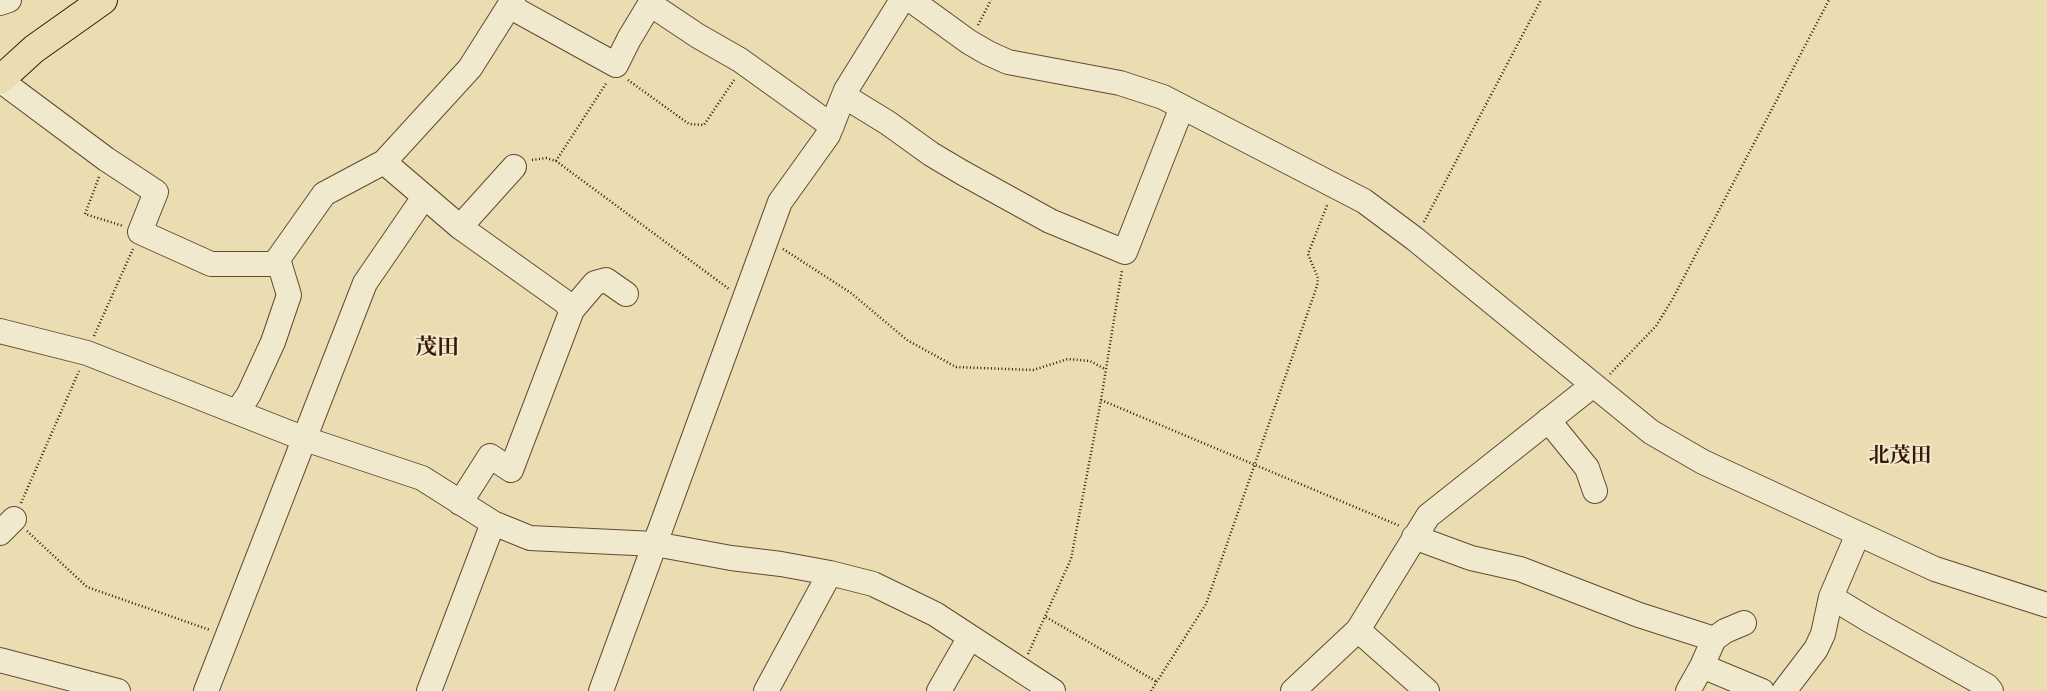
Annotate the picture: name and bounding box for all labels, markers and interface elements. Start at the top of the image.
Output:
district label: 茂田 [415,336,459,362]
district label: 北茂田 [1869,445,1931,471]

